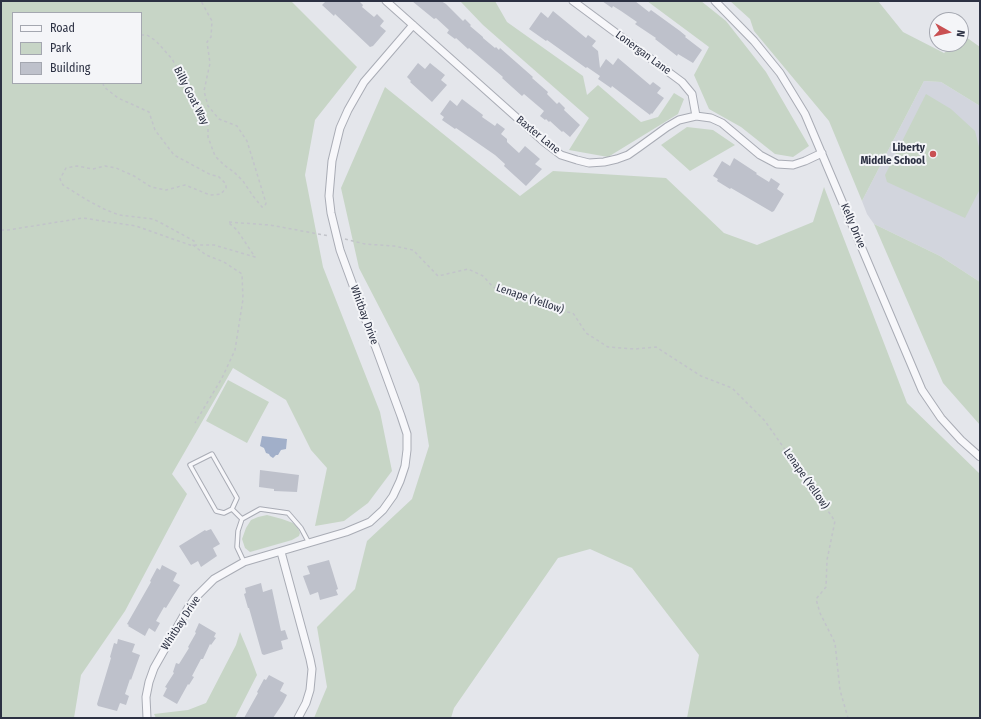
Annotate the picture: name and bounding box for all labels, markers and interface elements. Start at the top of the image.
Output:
legend [12,12,142,84]
north arrow [929,12,969,52]
text: Road [50,21,75,35]
street label: Lonergan Lane [613,28,673,78]
text: N [953,29,967,38]
text: Park [50,41,71,55]
text: Building [50,61,90,75]
street label: Billy Goat Way [171,65,211,127]
street label: Baxter Lane [513,113,563,157]
place label: Liberty Middle School [860,141,925,167]
marker: Liberty Middle School [928,149,938,159]
street label: Kelly Drive [838,202,868,250]
street label: Lenape (Yellow) [494,281,566,317]
street label: Whitbay Drive [347,284,381,346]
street label: Lenape (Yellow) [780,446,832,512]
street label: Whitbay Drive [159,593,203,653]

